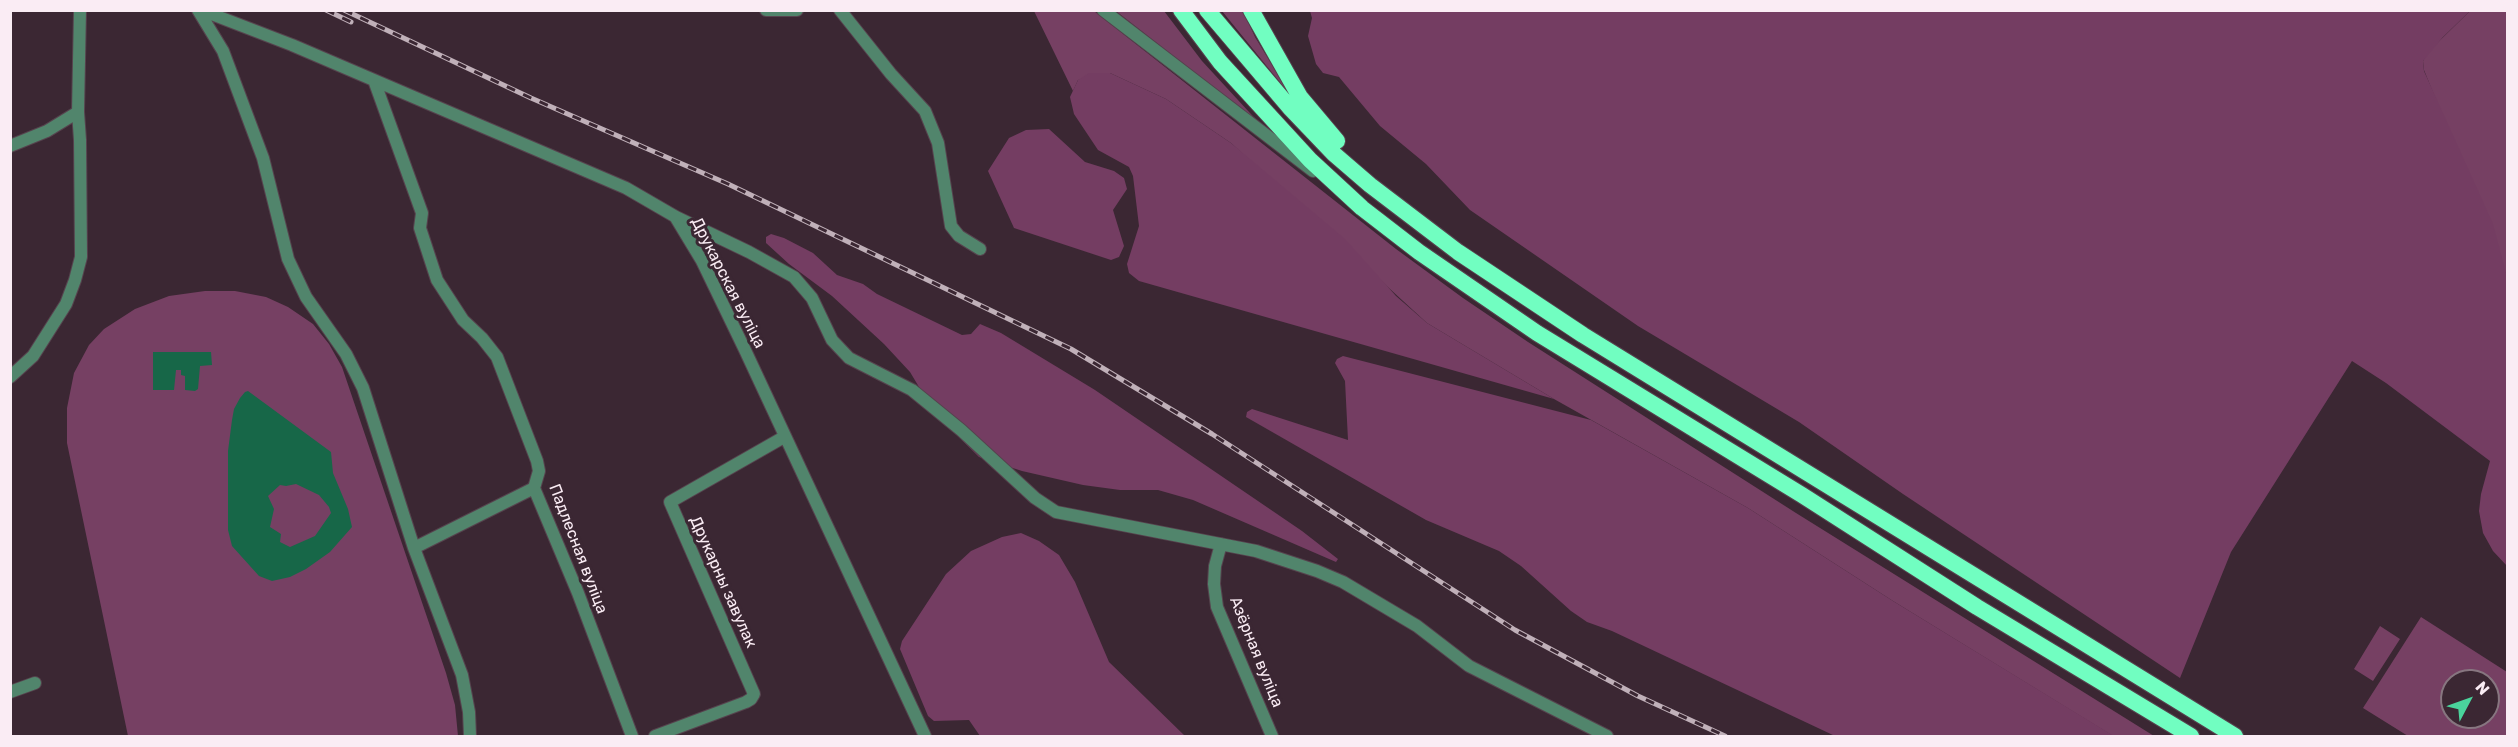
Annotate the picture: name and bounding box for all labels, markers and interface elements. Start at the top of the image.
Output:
street label: Друкарская вуліца [687,214,769,352]
street label: Падлесная вуліца [544,481,612,617]
street label: Друкарны завулак [685,513,761,651]
street label: Азёрная вуліца [1225,594,1287,710]
north arrow [2440,669,2500,729]
text: N [2472,678,2493,699]

